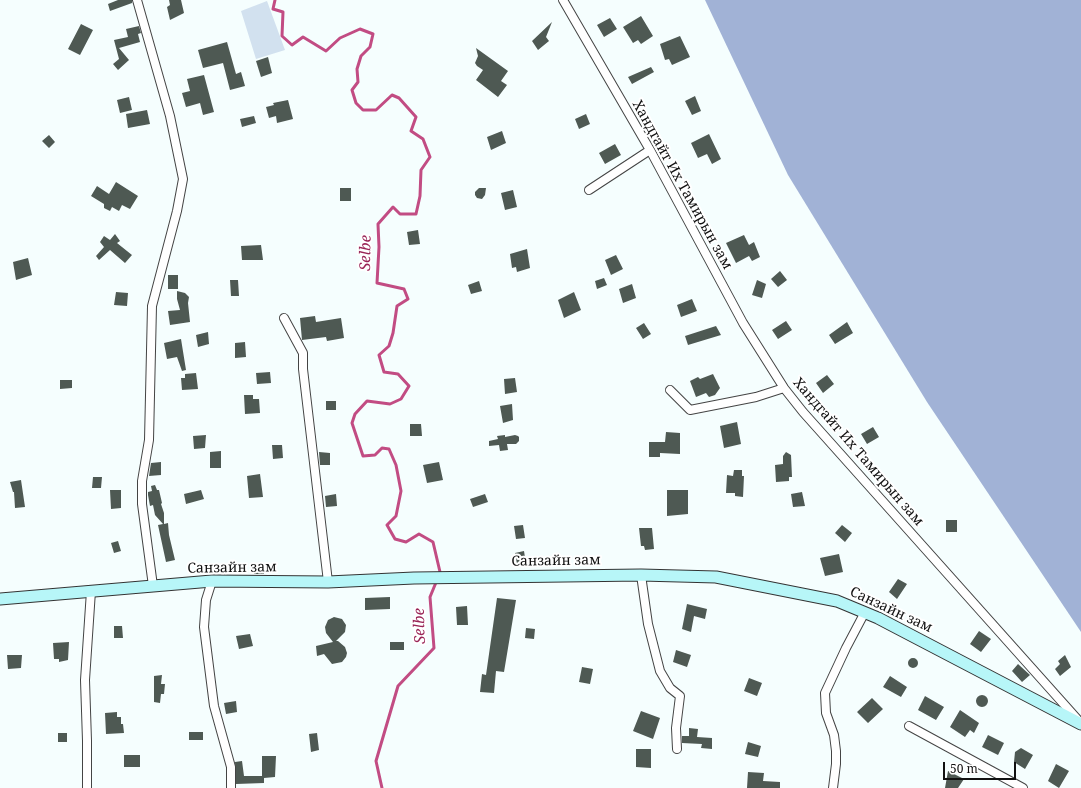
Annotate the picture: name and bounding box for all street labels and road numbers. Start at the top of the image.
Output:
street label: Хандгайт Их Тамирын зам [628,98,736,272]
street label: Хандгайт Их Тамирын зам [789,375,927,529]
street label: Санзайн зам [511,552,601,570]
street label: Санзайн зам [187,559,277,577]
street label: Санзайн зам [847,584,935,636]

